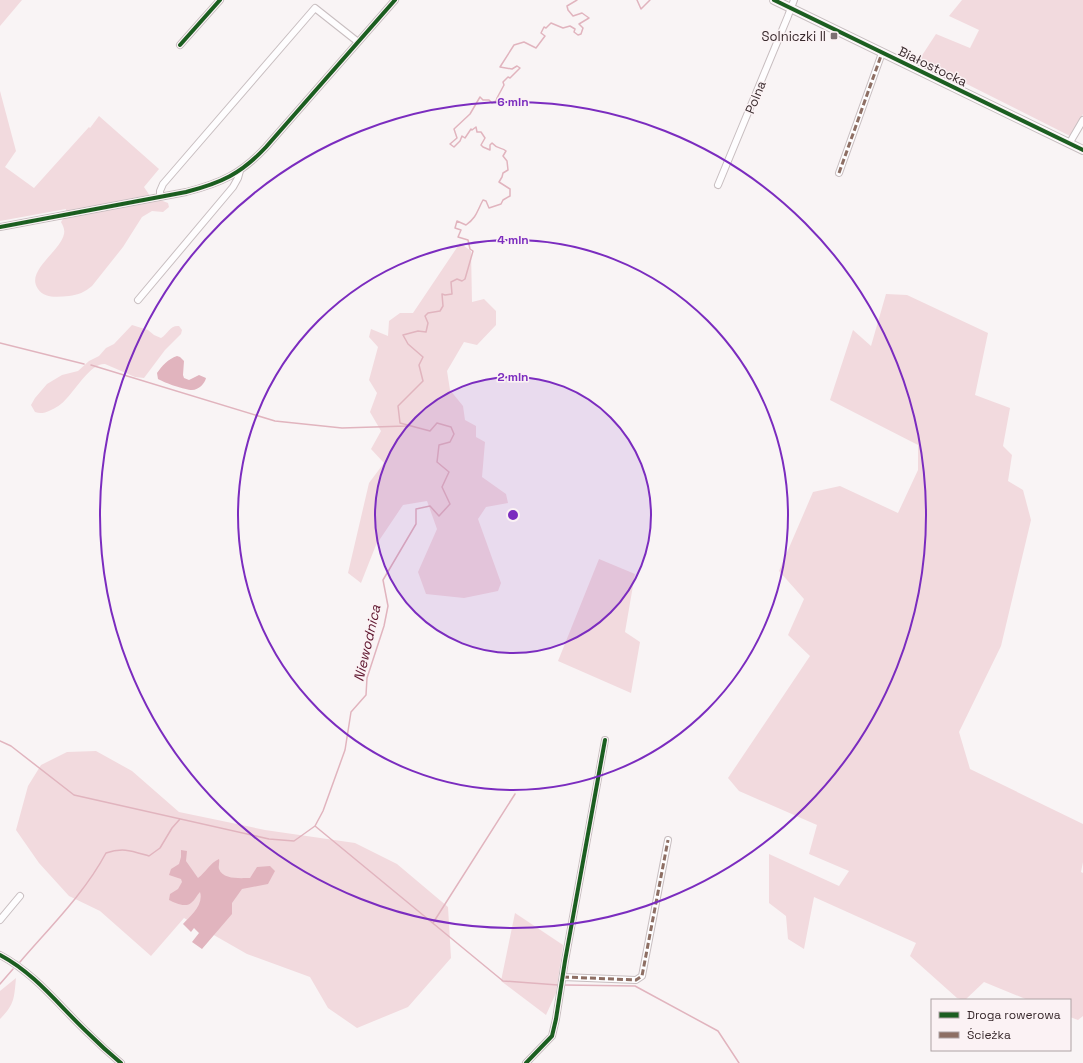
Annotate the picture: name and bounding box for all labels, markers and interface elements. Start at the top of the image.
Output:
place label: Solniczki II [761,28,826,45]
marker: Solniczki II [829,31,839,41]
street label: Białostocka [896,42,970,91]
street label: Polna [741,78,770,116]
text: 6 min [497,94,529,110]
text: 4 min [497,232,529,248]
text: 2 min [497,369,529,385]
centre of rings [506,508,520,522]
water label: Niewodnica [349,602,385,683]
legend [931,999,1071,1051]
text: Droga rowerowa [967,1007,1061,1023]
text: Ścieżka [967,1027,1011,1043]

